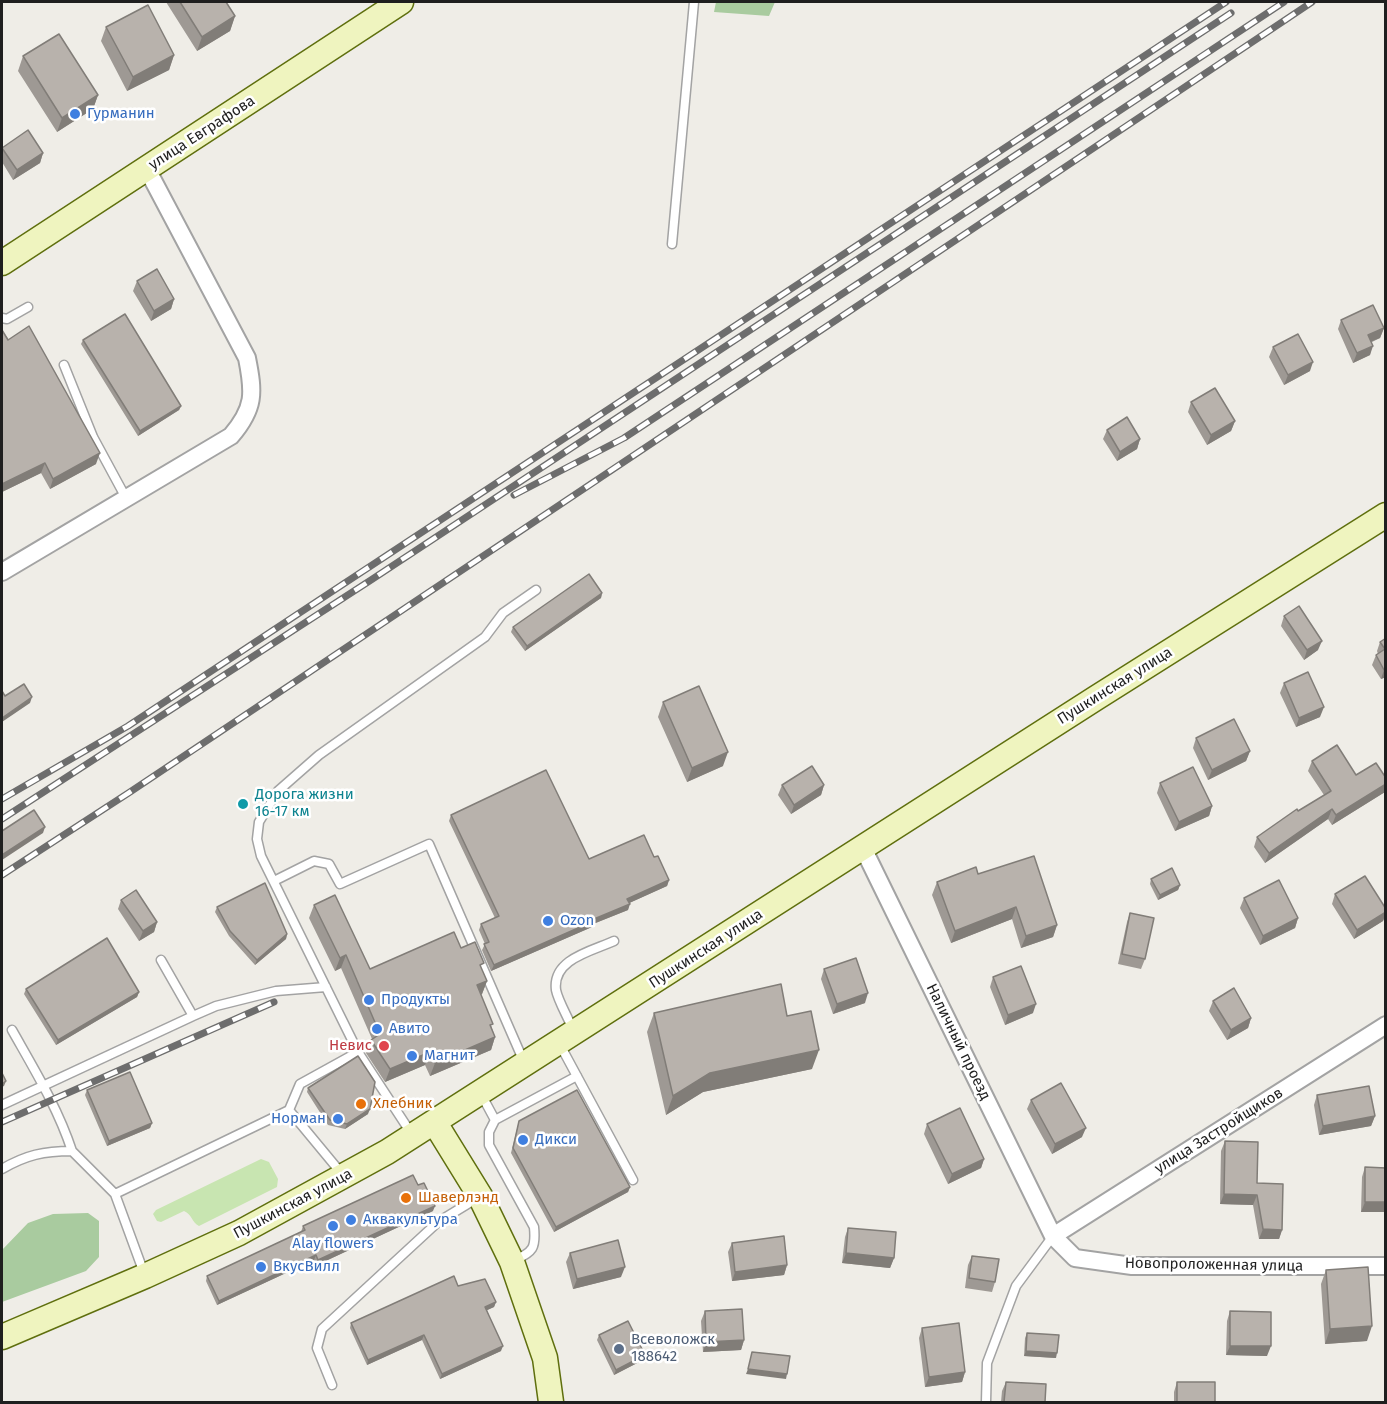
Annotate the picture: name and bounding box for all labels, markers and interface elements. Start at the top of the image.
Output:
street label: улица Евграфова [146,92,258,174]
place label: Гурманин [87,105,155,123]
marker: Гурманин [68,107,82,121]
street label: Пушкинская улица [1054,643,1176,729]
place label: Дорога жизни 16-17 км [255,786,354,821]
marker: Дорога жизни 16-17 км [236,797,250,811]
street label: Пушкинская улица [646,905,766,993]
place label: Ozon [560,912,594,930]
marker: Ozon [541,914,555,928]
street label: Наличный проезд [922,981,994,1103]
place label: Продукты [381,991,450,1009]
marker: Продукты [362,993,376,1007]
place label: Авито [389,1020,430,1038]
marker: Авито [370,1022,384,1036]
place label: Невис [329,1037,372,1055]
marker: Невис [377,1039,391,1053]
place label: Магнит [424,1047,475,1065]
marker: Магнит [405,1049,419,1063]
street label: улица Застройщиков [1151,1084,1287,1178]
place label: Хлебник [373,1095,432,1113]
marker: Хлебник [354,1097,368,1111]
place label: Норман [271,1110,326,1128]
marker: Норман [331,1112,345,1126]
place label: Дикси [535,1131,577,1149]
marker: Дикси [516,1133,530,1147]
street label: Пушкинская улица [230,1165,356,1243]
place label: Шаверлэнд [418,1189,499,1207]
marker: Шаверлэнд [399,1191,413,1205]
place label: Аквакультура [363,1211,458,1229]
marker: Аквакультура [344,1213,358,1227]
marker: Alay flowers [326,1219,340,1233]
place label: Alay flowers [292,1235,374,1253]
street label: Новопроложенная улица [1125,1254,1303,1276]
place label: ВкусВилл [273,1258,340,1276]
marker: ВкусВилл [254,1260,268,1274]
place label: Всеволожск 188642 [631,1331,715,1366]
marker: Всеволожск 188642 [612,1342,626,1356]

